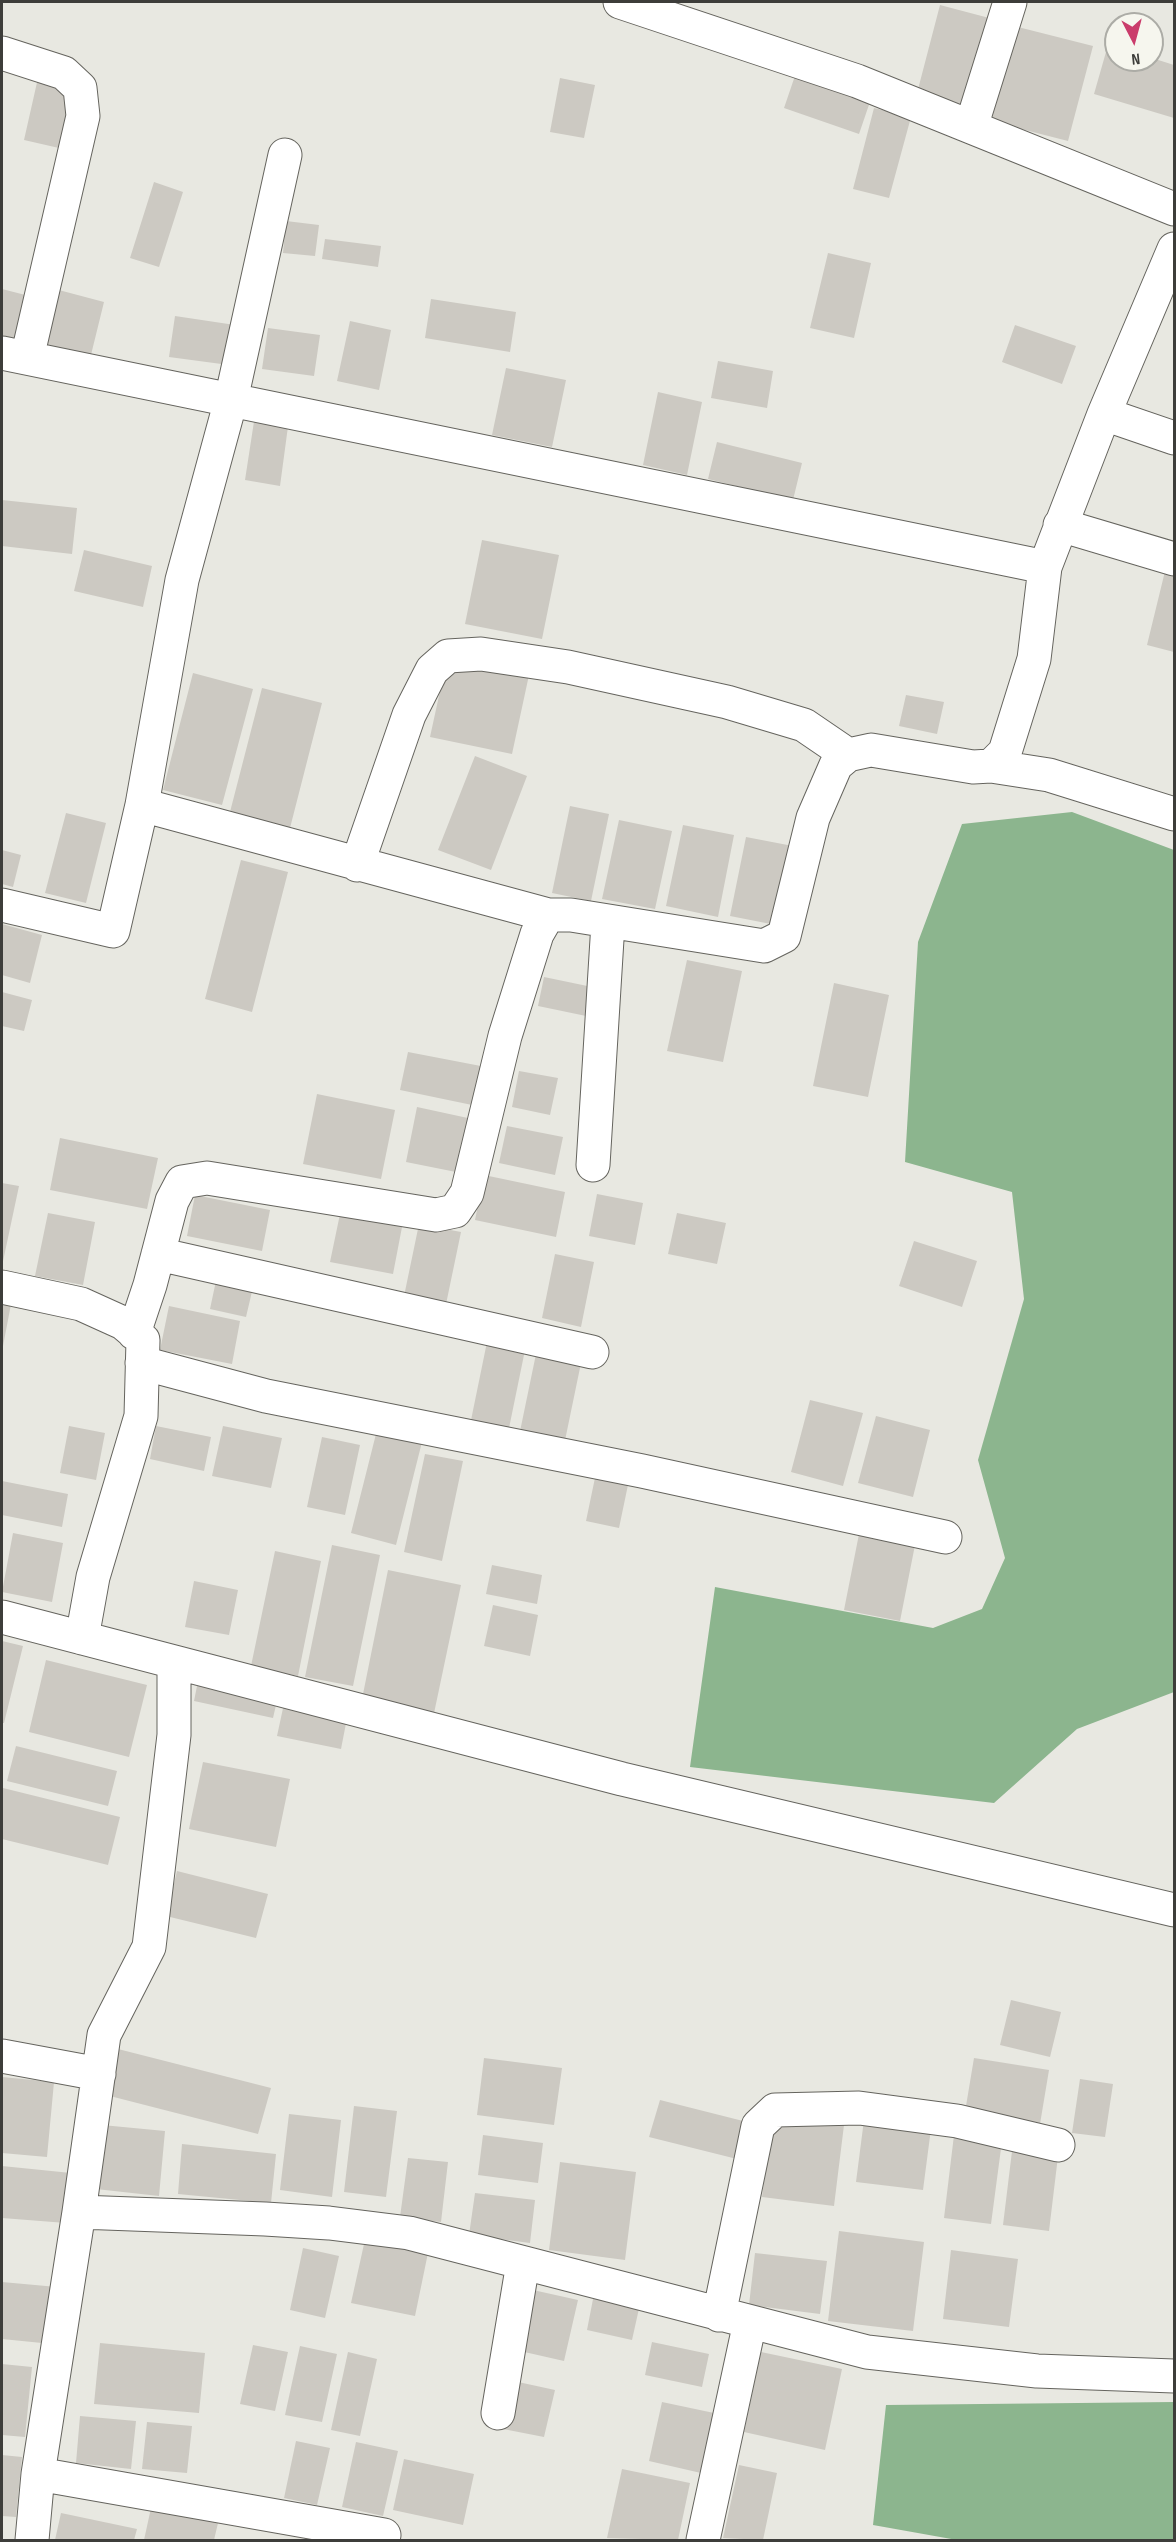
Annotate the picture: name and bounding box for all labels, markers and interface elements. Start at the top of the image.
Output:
north arrow [1104,12,1164,72]
text: N [1130,49,1141,68]

